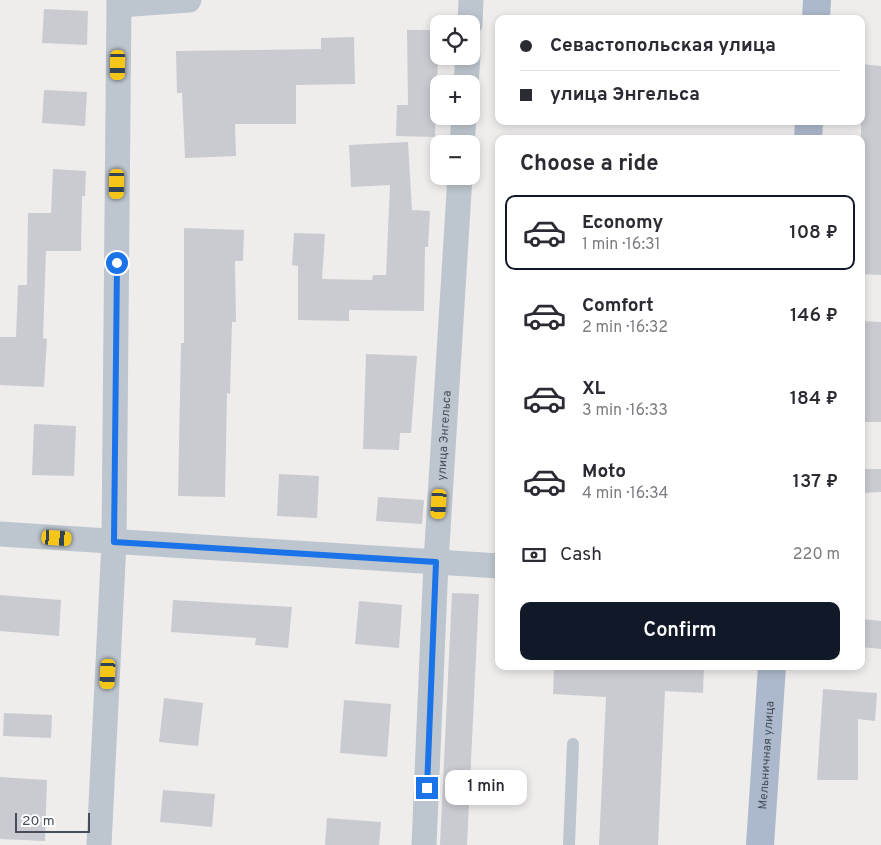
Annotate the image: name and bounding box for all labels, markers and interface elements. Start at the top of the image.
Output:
map controls [430,15,480,185]
button: locate [430,15,480,65]
text: Севастопольская улица [550,34,776,58]
car [110,50,125,80]
button: + [430,75,480,125]
text: улица Энгельса [550,83,700,107]
button: − [430,135,480,185]
text: Choose a ride [520,151,658,178]
car [109,169,124,199]
icon: car [522,210,567,255]
text: Economy [582,211,663,235]
text: 108 ₽ [789,221,838,245]
text: 1 min · 16:31 [582,235,661,255]
route start [106,252,128,274]
icon: car [522,293,567,338]
text: Comfort [582,294,654,318]
text: 146 ₽ [790,304,838,328]
text: 2 min · 16:32 [582,318,668,338]
icon: car [522,376,567,421]
text: XL [582,377,605,401]
text: 184 ₽ [790,387,838,411]
street label: улица Энгельса [434,390,456,481]
text: 3 min · 16:33 [582,401,668,421]
icon: car [522,459,567,504]
text: Moto [582,460,626,484]
text: 137 ₽ [793,470,838,494]
text: 4 min · 16:34 [582,484,669,504]
car [430,489,447,519]
car [41,529,72,547]
icon: cash [520,541,548,569]
text: Cash [560,543,602,567]
text: 220 m [793,545,840,565]
button: Confirm [520,602,840,660]
car [99,659,116,689]
street label: Мельничная улица [755,700,779,810]
callout: 1 min [444,770,527,806]
route end [416,777,438,799]
text: 1 min [467,777,505,797]
scale bar [15,810,90,833]
text: 20 m [22,813,55,830]

